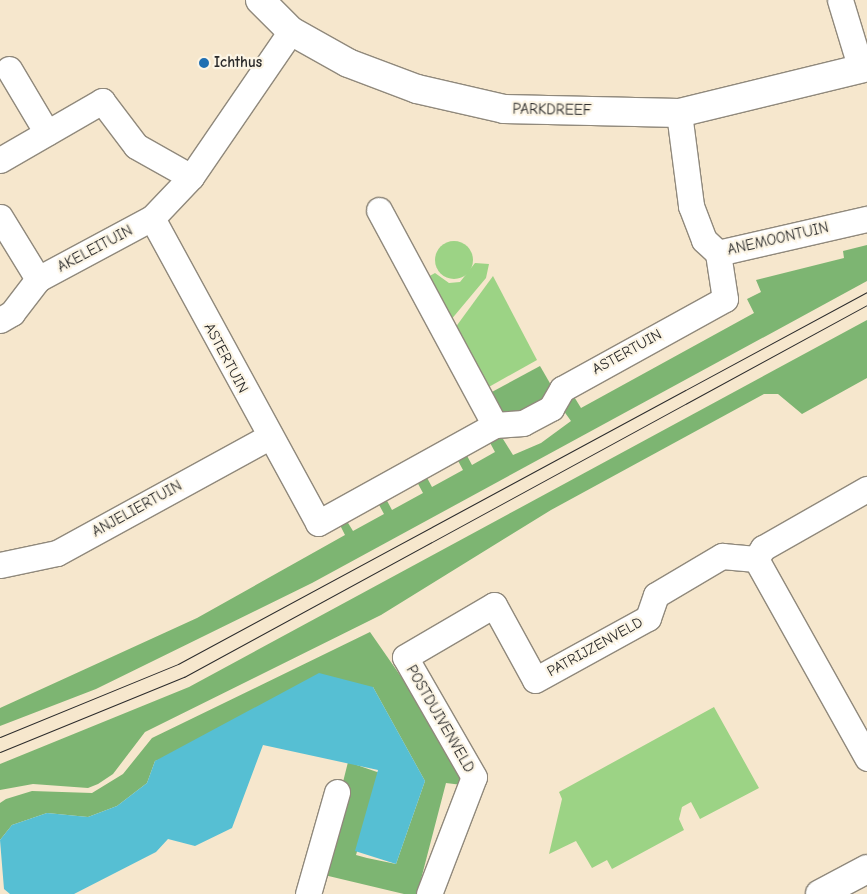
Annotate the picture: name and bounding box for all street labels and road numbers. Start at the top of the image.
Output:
street label: PARKDREEF [512,100,592,120]
street label: ANEMOONTUIN [726,219,830,259]
street label: AKELEITUIN [54,222,136,276]
street label: ASTERTUIN [200,320,252,396]
street label: ASTERTUIN [589,326,665,378]
street label: ANJELIERTUIN [89,477,185,541]
street label: PATRIJZENVELD [544,613,646,681]
street label: POSTDUIVENVELD [402,662,478,776]

